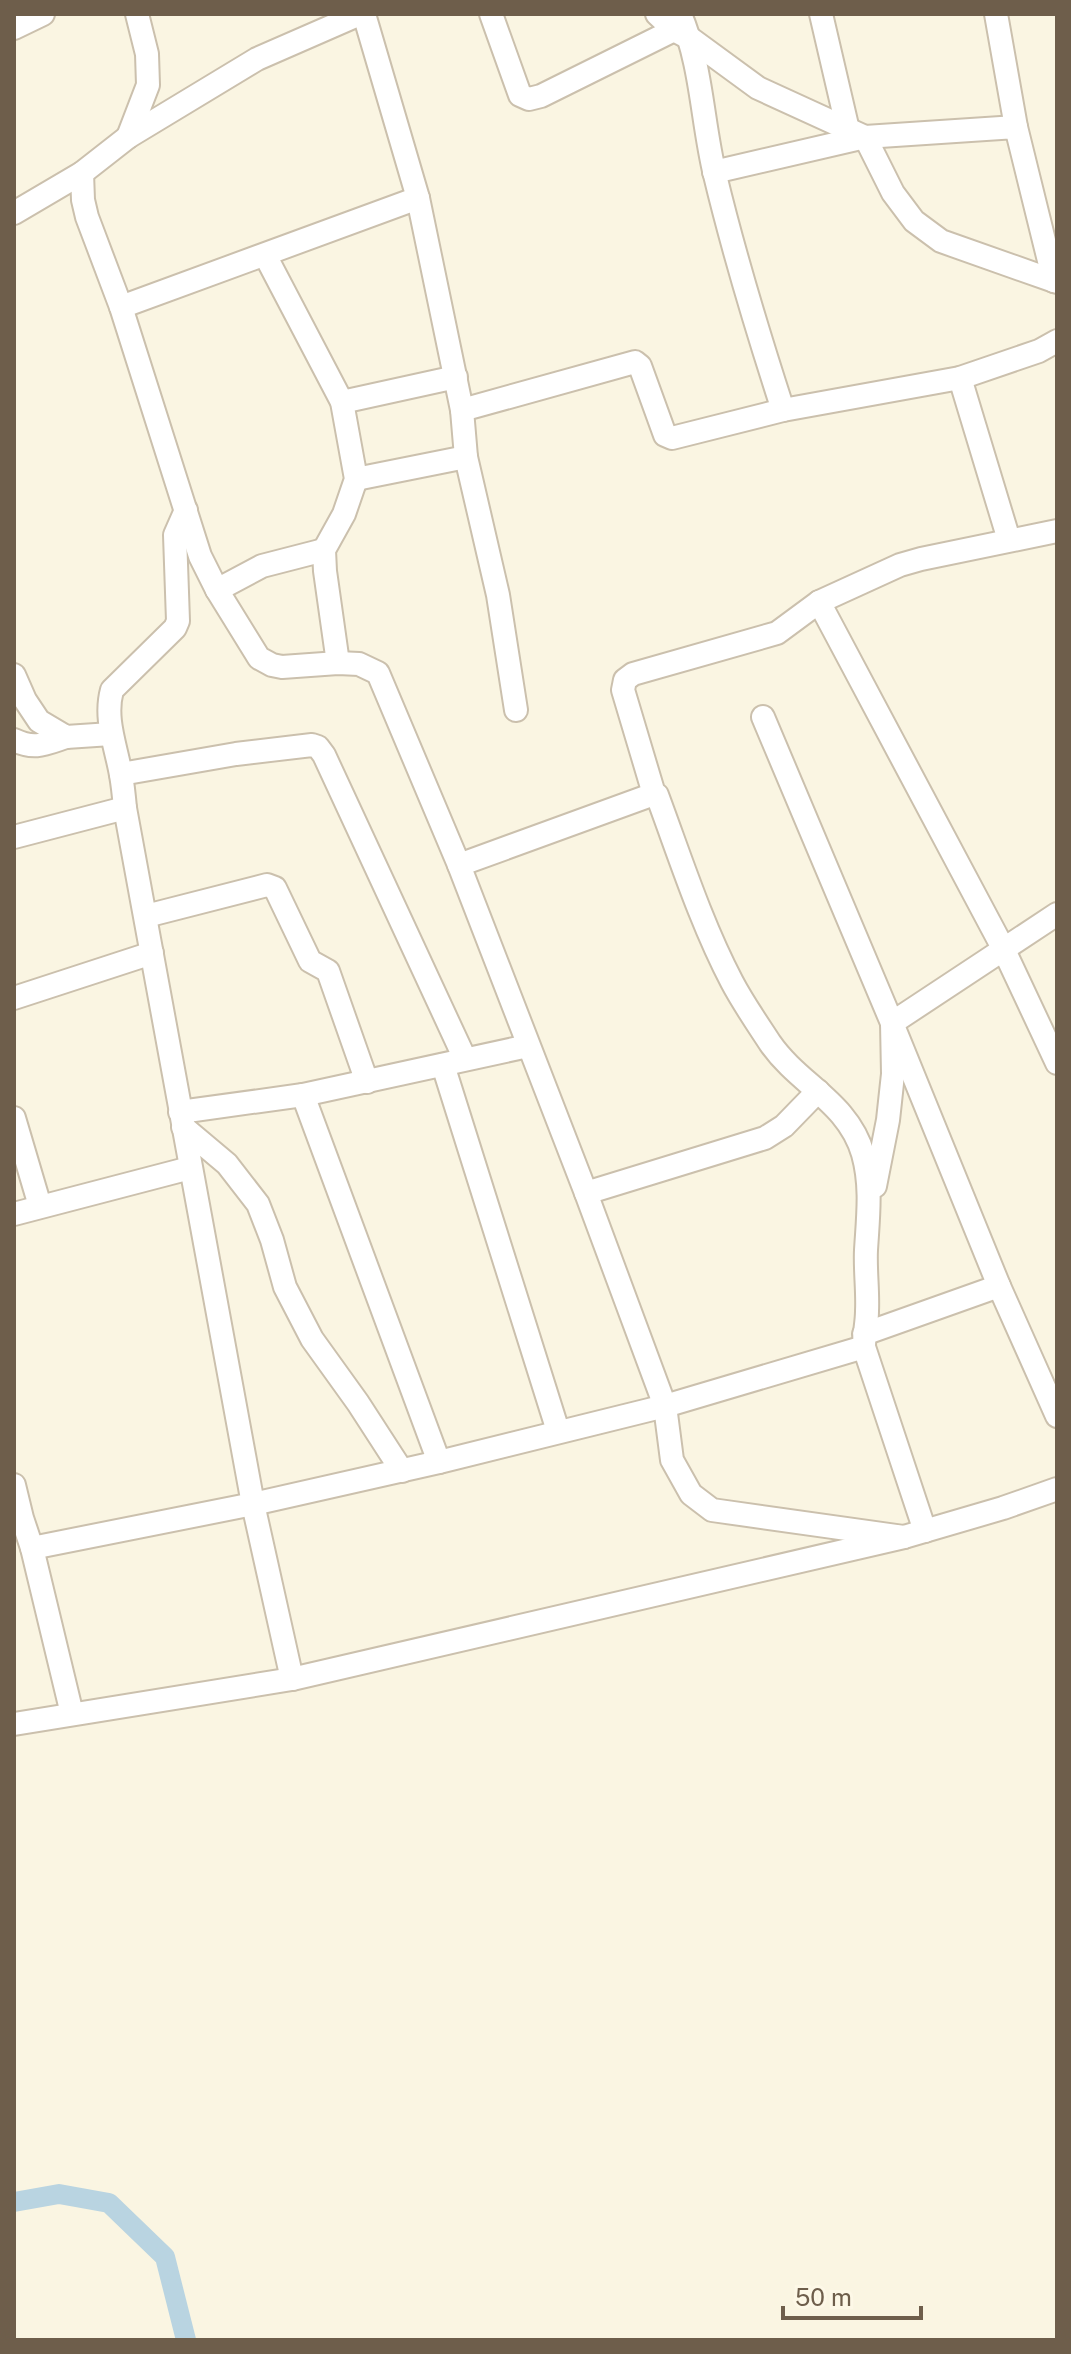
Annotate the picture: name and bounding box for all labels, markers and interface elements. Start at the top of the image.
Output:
scale bar [783,2270,921,2320]
text: 50 m [795,2283,852,2311]

